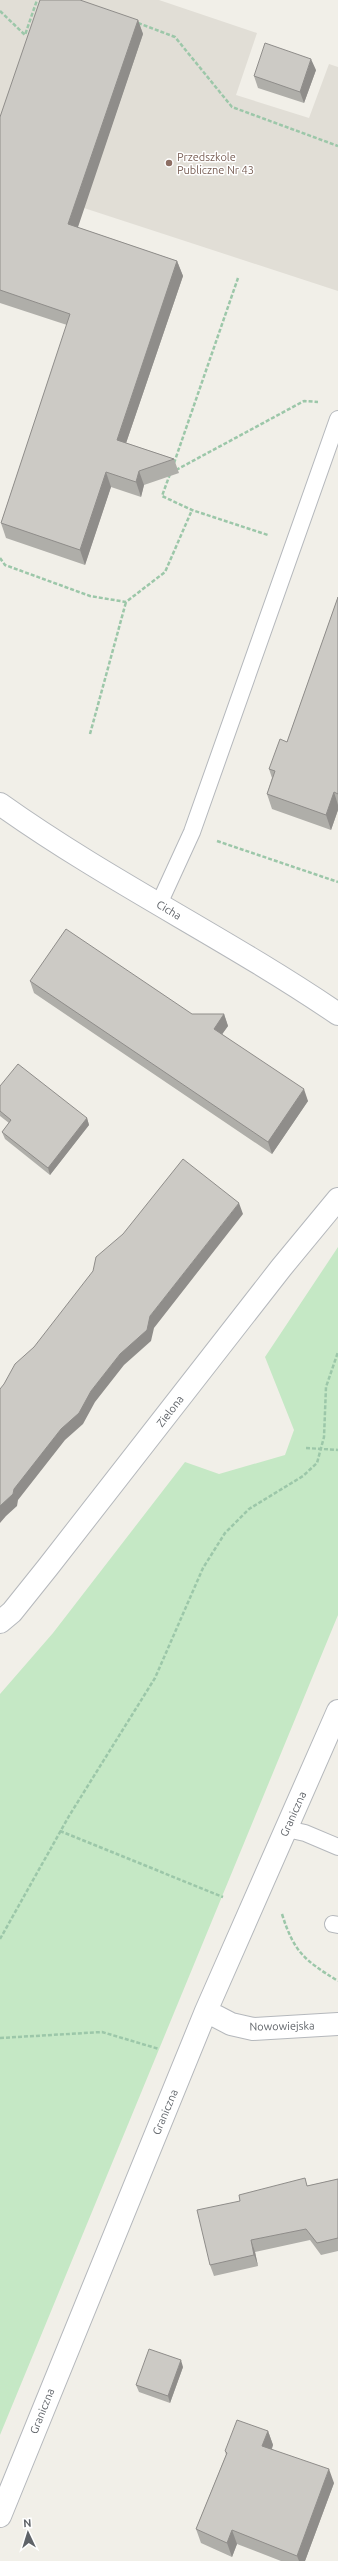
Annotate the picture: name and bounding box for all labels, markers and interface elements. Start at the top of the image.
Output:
place label: Przedszkole Publiczne Nr 43 [177,151,254,176]
marker: Przedszkole Publiczne Nr 43 [164,158,174,168]
street label: Cicha [155,898,183,922]
street label: Zielona [154,1393,186,1429]
street label: Graniczna [278,1790,308,1838]
street label: Nowowiejska [249,2019,315,2033]
street label: Graniczna [150,2087,180,2137]
street label: Graniczna [27,2386,57,2436]
north arrow [8,2513,48,2553]
text: N [23,2517,32,2529]

